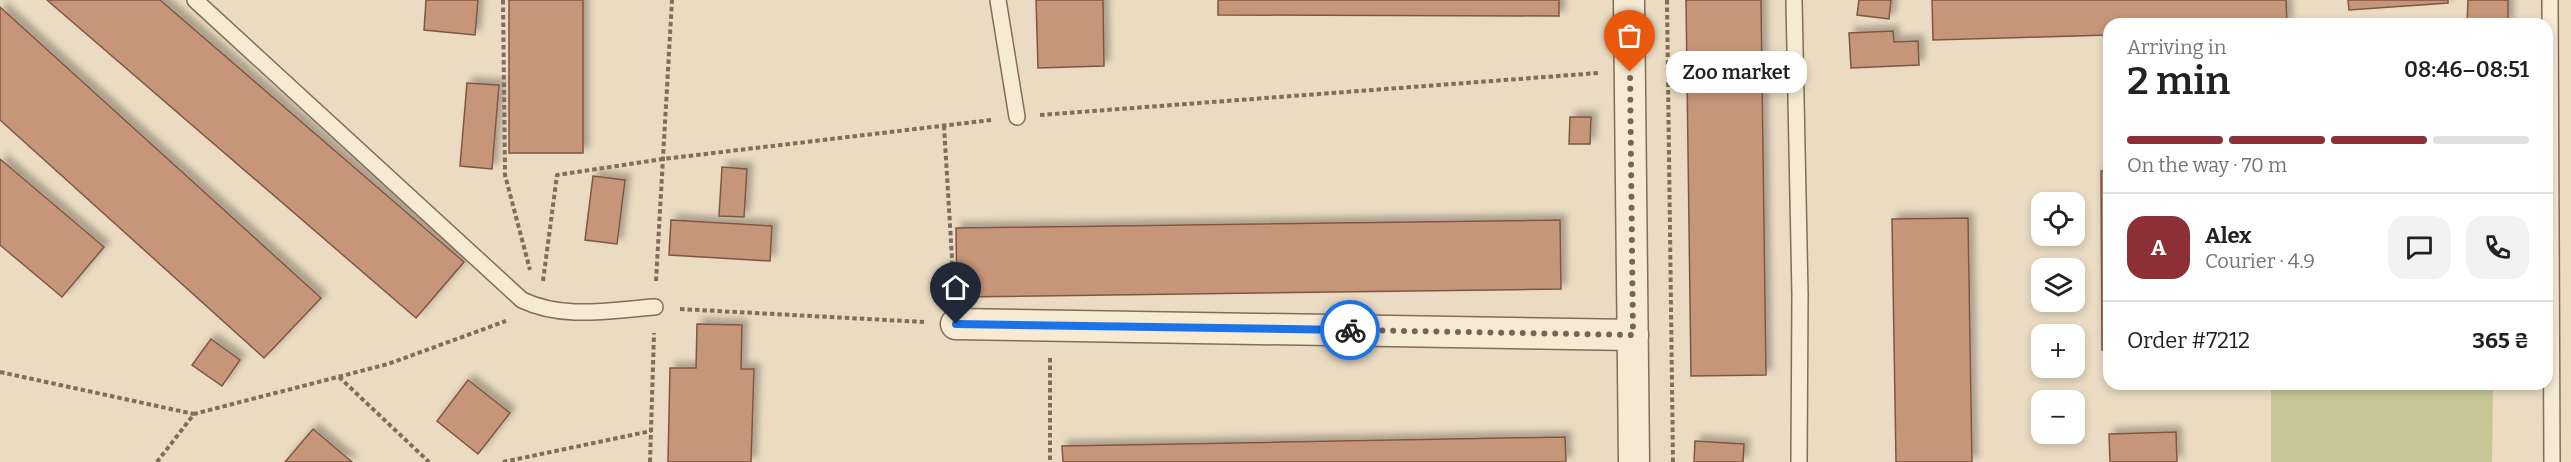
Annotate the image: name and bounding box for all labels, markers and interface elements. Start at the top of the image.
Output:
pin [1604,10,1655,72]
icon: bag [1613,19,1646,52]
text: Arriving in [2127,35,2226,59]
callout: Zoo market [1666,51,1807,93]
text: 08:46–08:51 [2404,56,2529,83]
text: 2 min [2127,58,2230,104]
text: Zoo market [1683,60,1790,84]
text: On the way · 70 m [2127,153,2287,177]
map controls [2031,192,2085,444]
button: locate [2031,192,2085,246]
button: chat [2388,216,2451,279]
button: phone [2466,216,2529,279]
text: Alex [2205,222,2251,249]
text: A [2151,234,2166,261]
text: Courier · 4.9 [2205,249,2315,273]
button: layers [2031,258,2085,312]
pin [930,262,981,324]
icon: home [939,271,972,304]
courier [1320,300,1380,360]
icon: bike [1334,314,1367,347]
button: + [2031,324,2085,378]
text: Order #7212 [2127,327,2250,354]
text: 365 ₴ [2472,327,2529,354]
button: − [2031,390,2085,444]

